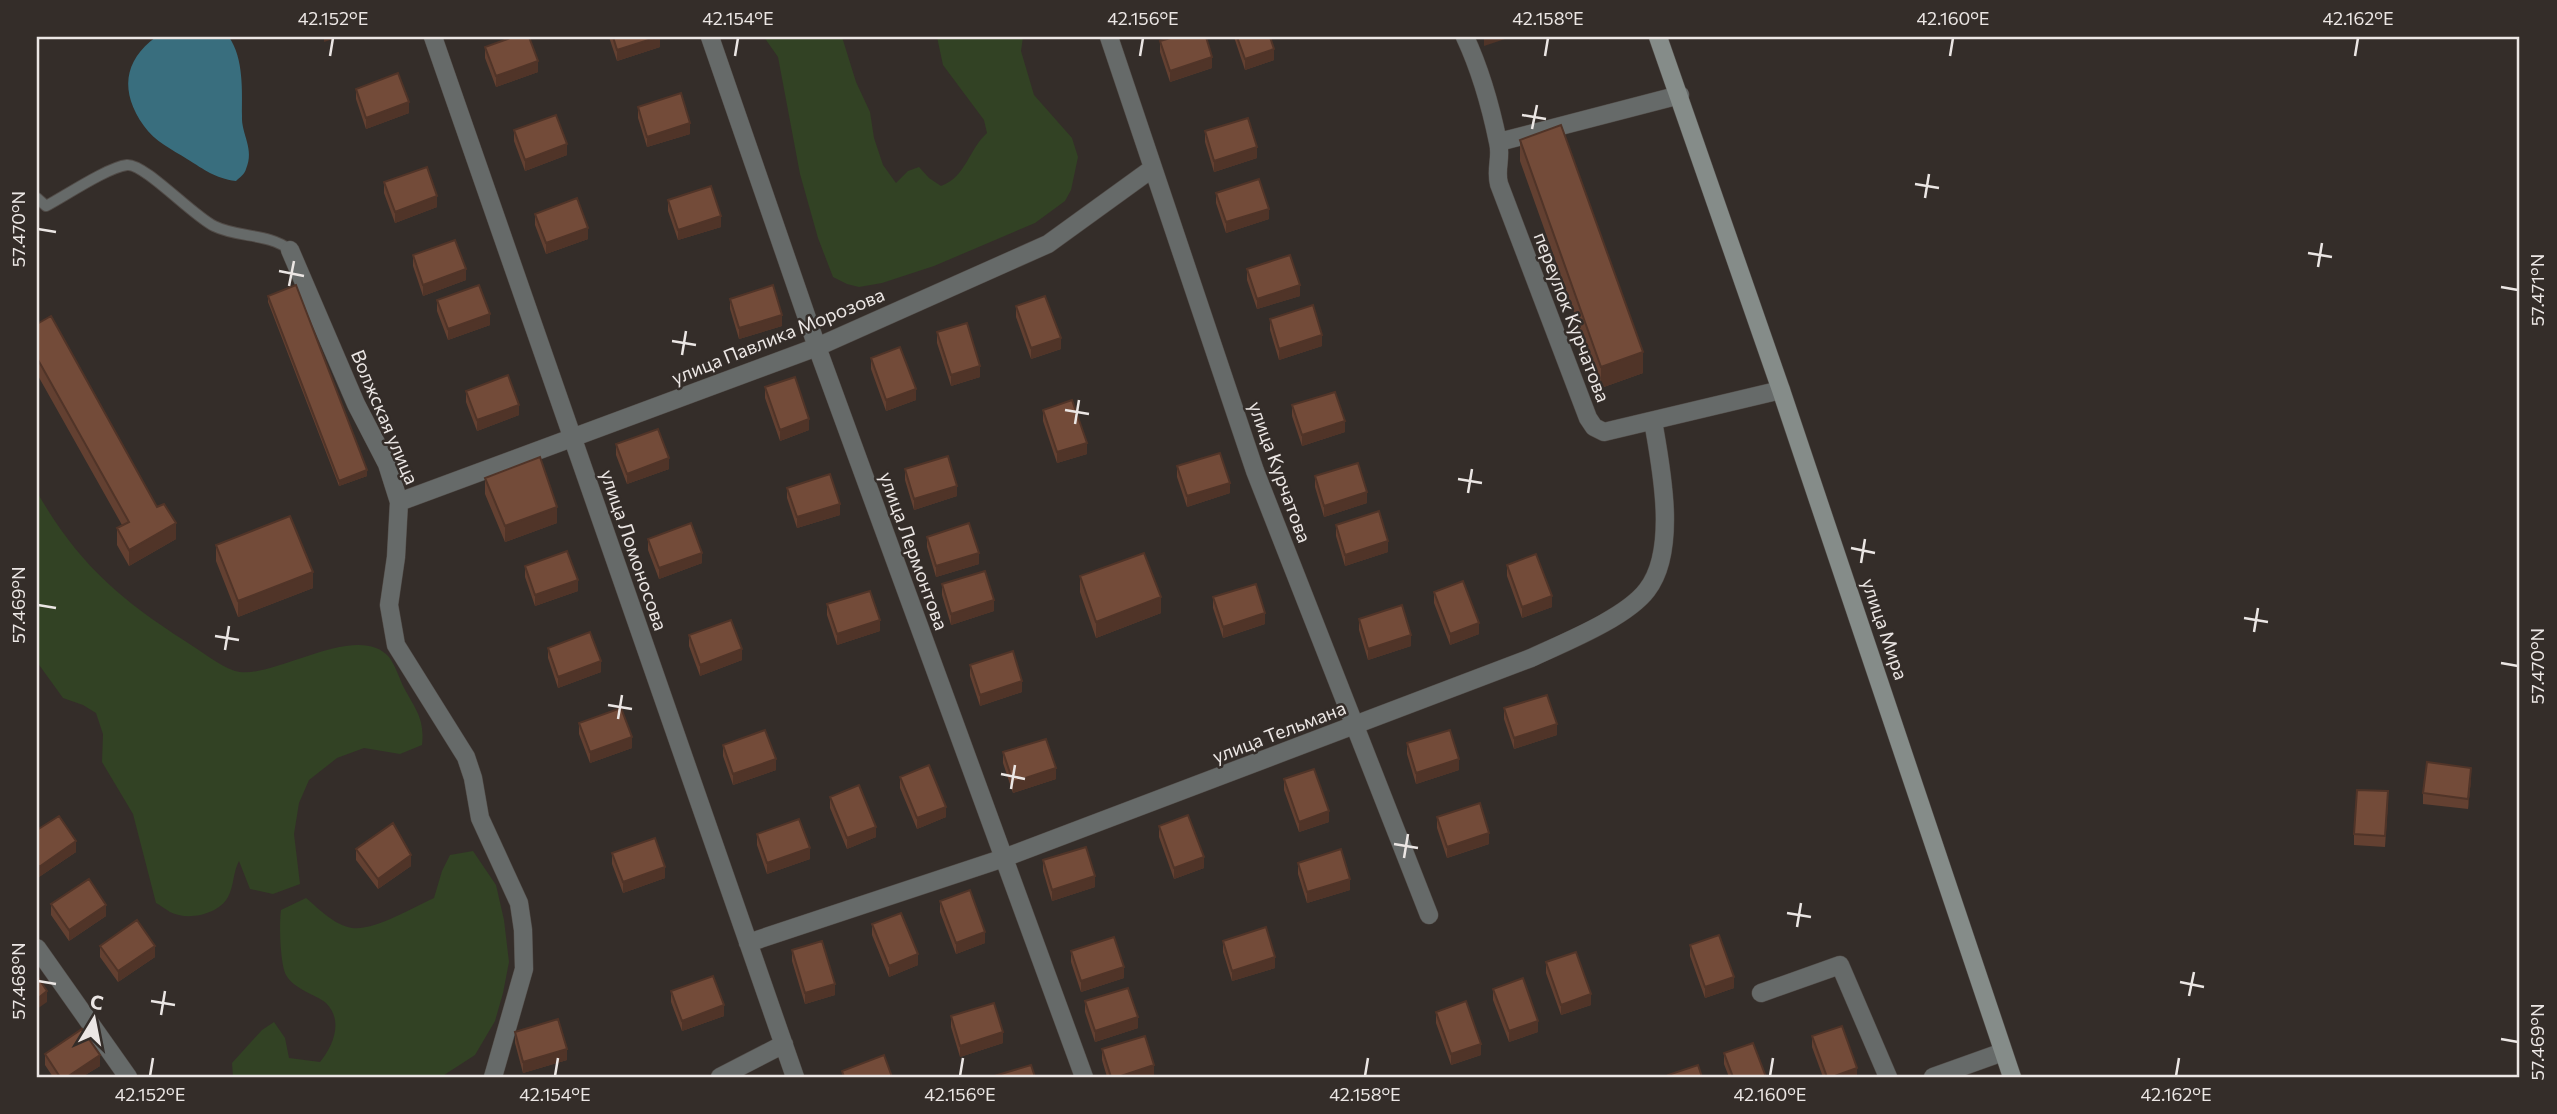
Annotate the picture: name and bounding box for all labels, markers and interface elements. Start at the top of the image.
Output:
text: 42.152°E [298,7,368,29]
text: 42.154°E [702,7,774,29]
text: 42.156°E [1107,7,1179,29]
text: 42.158°E [1512,7,1584,29]
text: 42.160°E [1917,7,1989,29]
text: 42.162°E [2322,7,2394,29]
text: 57.470°N [7,191,29,267]
street label: переулок Курчатова [1529,229,1615,405]
text: 57.471°N [2526,254,2548,326]
street label: улица Павлика Морозова [668,282,888,389]
street label: Волжская улица [347,346,424,488]
street label: улица Курчатова [1244,398,1317,546]
street label: улица Ломоносова [596,466,673,633]
street label: улица Лермонтова [875,469,954,633]
text: 57.469°N [7,566,29,644]
street label: улица Мира [1857,575,1914,683]
text: 57.470°N [2526,628,2548,704]
street label: улица Тельмана [1209,696,1349,768]
text: 57.468°N [7,942,29,1020]
north arrow [60,984,130,1054]
text: С [89,989,105,1014]
text: 57.469°N [2526,1003,2548,1081]
text: 42.152°E [115,1083,185,1105]
text: 42.154°E [519,1083,591,1105]
text: 42.156°E [924,1083,996,1105]
text: 42.158°E [1329,1083,1401,1105]
text: 42.160°E [1734,1083,1806,1105]
text: 42.162°E [2140,1083,2212,1105]

